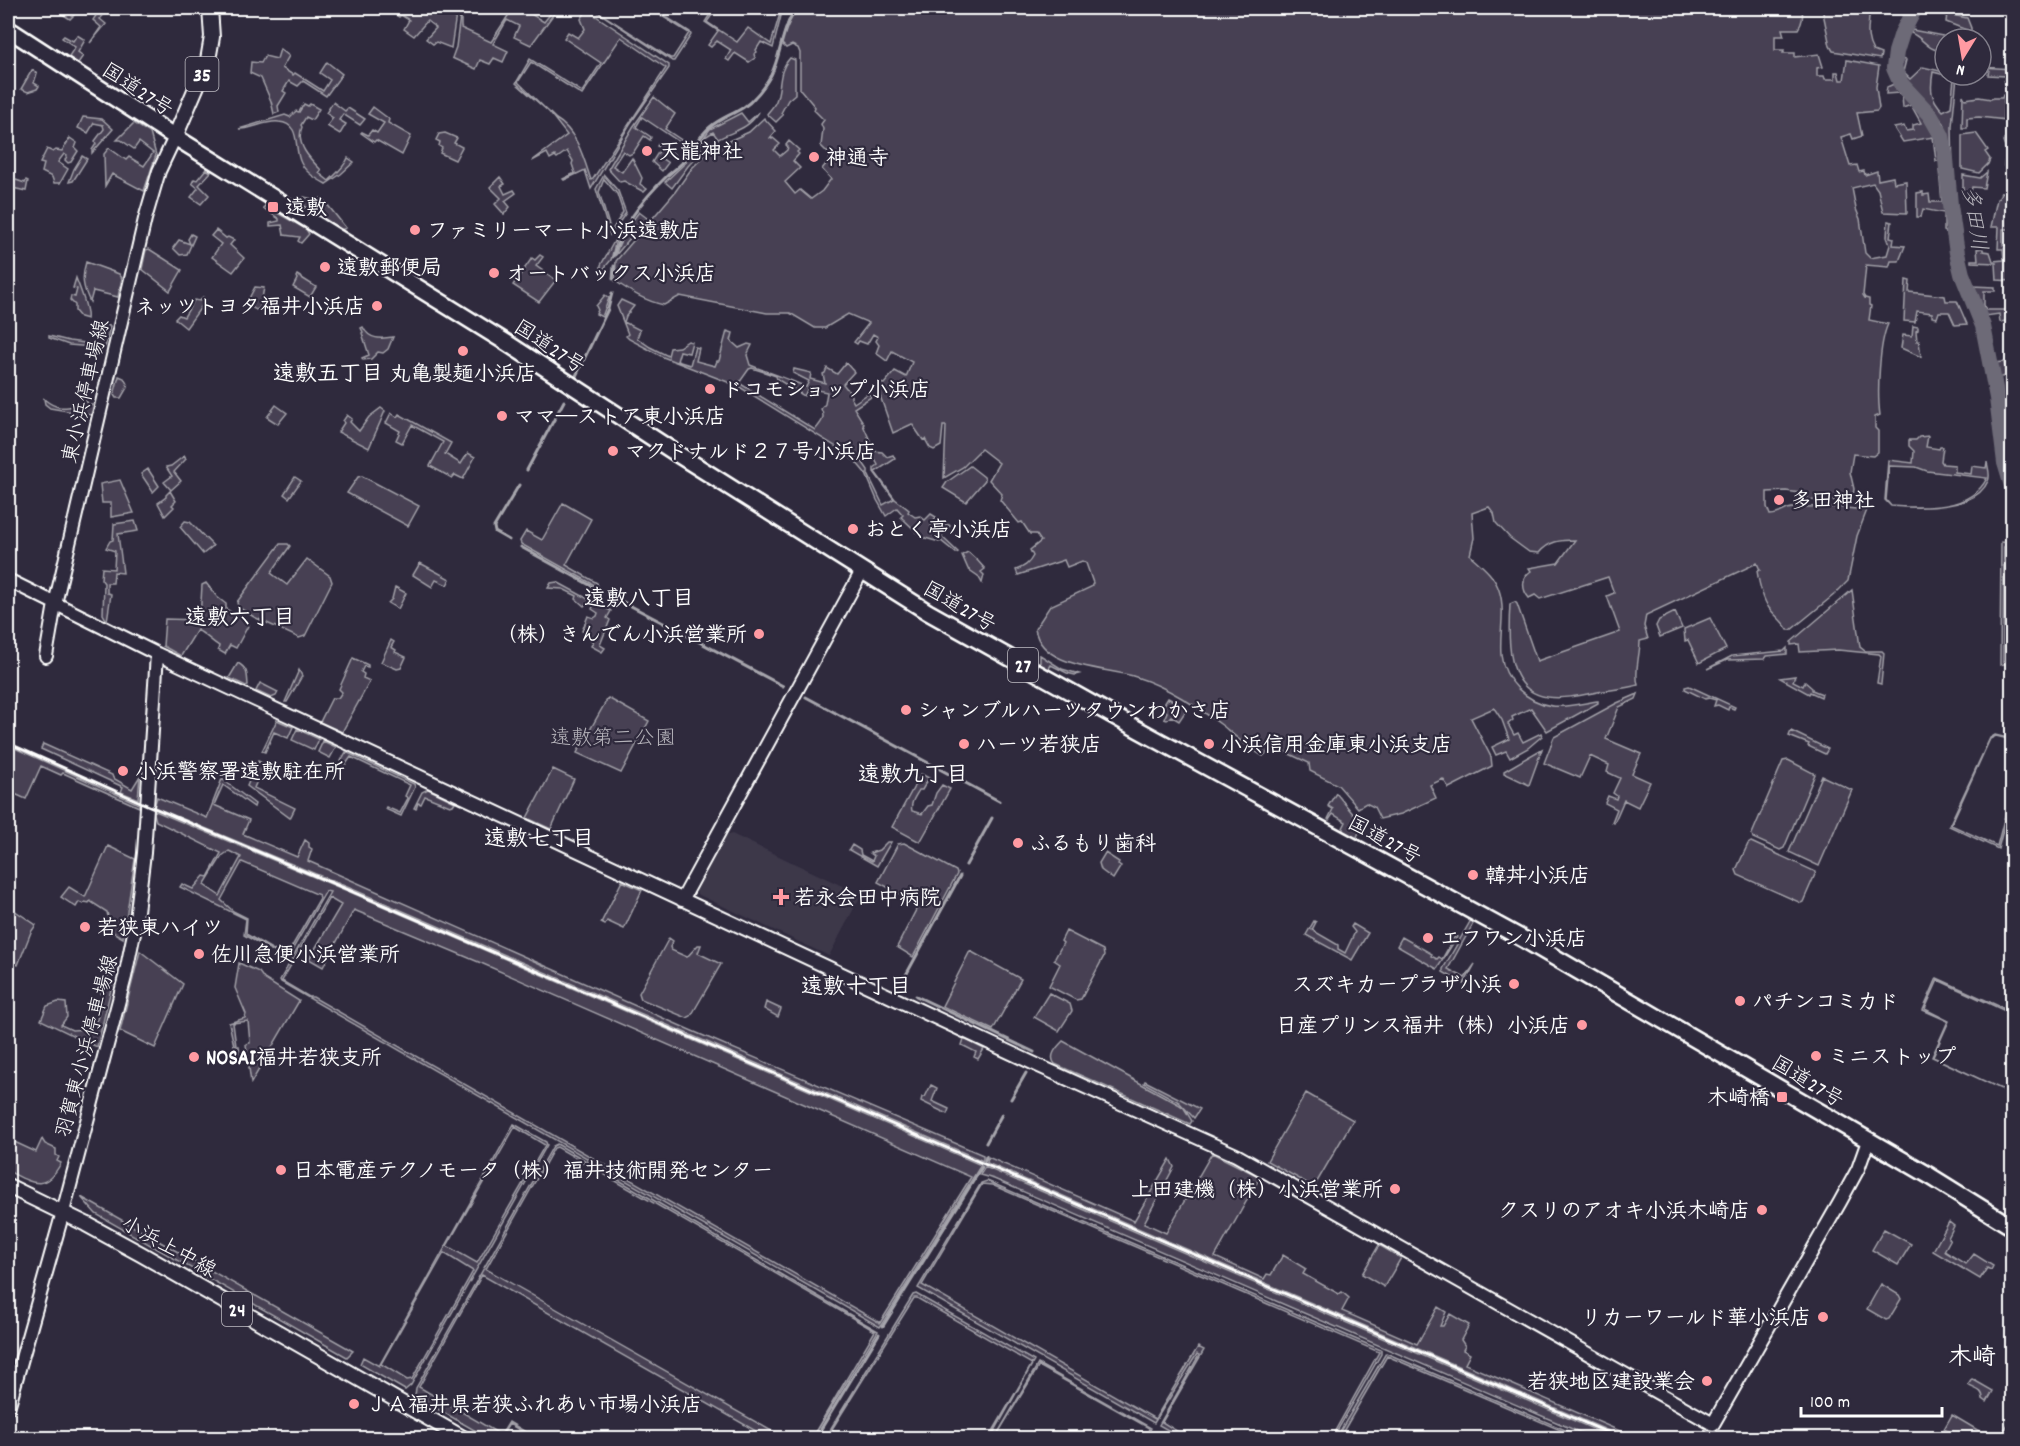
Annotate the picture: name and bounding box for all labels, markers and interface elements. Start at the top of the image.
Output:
north arrow [1933,27,1993,87]
street label: 国道27号 [95,57,178,126]
road number: 35 [186,57,218,91]
text: N [1954,57,1967,81]
place label: 天龍神社 [659,139,743,169]
marker: 天龍神社 [640,144,654,158]
place label: 神通寺 [826,145,889,175]
marker: 神通寺 [807,150,821,164]
water label: 多田川 [1952,184,1993,254]
place label: 遠敷 [285,195,327,225]
marker: 遠敷 [266,200,280,214]
place label: ファミリーマート小浜遠敷店 [427,218,701,248]
marker: ファミリーマート小浜遠敷店 [408,223,422,237]
place label: 遠敷郵便局 [337,255,442,285]
marker: 遠敷郵便局 [318,260,332,274]
place label: オートバックス小浜店 [506,261,716,291]
marker: オートバックス小浜店 [487,266,501,280]
place label: ネッツトヨタ福井小浜店 [135,294,365,324]
marker: ネッツトヨタ福井小浜店 [370,299,384,313]
street label: 国道27号 [507,314,590,383]
street label: 東小浜停車場線 [57,317,119,467]
marker: 丸亀製麺小浜店 [456,344,470,358]
district label: 遠敷五丁目 [273,360,383,391]
place label: 丸亀製麺小浜店 [390,361,537,391]
place label: ドコモショップ小浜店 [722,377,930,407]
marker: ドコモショップ小浜店 [703,382,717,396]
place label: ママ―ストア東小浜店 [514,404,726,434]
marker: ママ―ストア東小浜店 [495,409,509,423]
place label: マクドナルド２７号小浜店 [625,439,876,469]
marker: マクドナルド２７号小浜店 [606,444,620,458]
place label: 多田神社 [1791,488,1875,518]
marker: 多田神社 [1772,493,1786,507]
place label: おとく亭小浜店 [865,517,1012,547]
marker: おとく亭小浜店 [846,522,860,536]
street label: 国道27号 [916,576,1001,642]
district label: 遠敷八丁目 [584,585,694,616]
district label: 遠敷六丁目 [185,604,295,635]
place label: （株）きんでん小浜営業所 [496,622,747,652]
marker: （株）きんでん小浜営業所 [752,627,766,641]
road number: 27 [1008,648,1038,682]
place label: シャンブルハーツタウンわかさ店 [918,698,1230,728]
marker: シャンブルハーツタウンわかさ店 [899,703,913,717]
park label: 遠敷第二公園 [550,725,676,755]
place label: ハーツ若狭店 [976,732,1102,762]
place label: 小浜信用金庫東小浜支店 [1221,732,1452,762]
marker: ハーツ若狭店 [957,737,971,751]
marker: 小浜信用金庫東小浜支店 [1202,737,1216,751]
place label: 小浜警察署遠敷駐在所 [135,759,345,789]
district label: 遠敷九丁目 [858,761,968,792]
marker: 小浜警察署遠敷駐在所 [116,764,130,778]
street label: 国道27号 [1341,810,1426,874]
district label: 遠敷七丁目 [484,825,594,856]
place label: ふるもり歯科 [1030,831,1156,861]
marker: ふるもり歯科 [1011,836,1025,850]
place label: 韓丼小浜店 [1485,863,1590,893]
marker: 韓丼小浜店 [1466,868,1480,882]
place label: 若永会田中病院 [794,885,941,915]
marker: 若永会田中病院 [772,888,790,906]
place label: 若狭東ハイツ [97,915,223,945]
marker: 若狭東ハイツ [78,920,92,934]
place label: エフワン小浜店 [1440,926,1587,956]
marker: エフワン小浜店 [1421,931,1435,945]
place label: 佐川急便小浜営業所 [211,942,400,972]
marker: 佐川急便小浜営業所 [192,947,206,961]
street label: 羽賀東小浜停車場線 [50,952,128,1142]
place label: スズキカープラザ小浜 [1292,972,1502,1002]
district label: 遠敷十丁目 [801,973,911,1004]
marker: スズキカープラザ小浜 [1507,977,1521,991]
place label: パチンコミカド [1752,989,1899,1019]
marker: パチンコミカド [1733,994,1747,1008]
place label: 日産プリンス福井（株）小浜店 [1276,1013,1570,1043]
marker: 日産プリンス福井（株）小浜店 [1575,1018,1589,1032]
place label: ミニストップ [1828,1044,1956,1074]
place label: NOSAI福井若狭支所 [206,1045,382,1075]
marker: ミニストップ [1809,1049,1823,1063]
marker: NOSAI福井若狭支所 [187,1050,201,1064]
street label: 国道27号 [1764,1050,1849,1117]
place label: 木崎橋 [1707,1085,1770,1115]
marker: 木崎橋 [1775,1090,1789,1104]
place label: 日本電産テクノモータ（株）福井技術開発センター [293,1158,773,1188]
marker: 日本電産テクノモータ（株）福井技術開発センター [274,1163,288,1177]
place label: 上田建機（株）小浜営業所 [1131,1177,1383,1207]
marker: 上田建機（株）小浜営業所 [1388,1182,1402,1196]
place label: クスリのアオキ小浜木崎店 [1498,1198,1750,1228]
marker: クスリのアオキ小浜木崎店 [1755,1203,1769,1217]
street label: 小浜上中線 [114,1210,221,1287]
road number: 24 [222,1292,252,1326]
place label: リカーワールド華小浜店 [1581,1305,1811,1335]
marker: リカーワールド華小浜店 [1816,1310,1830,1324]
district label: 木崎 [1948,1342,1996,1376]
place label: 若狭地区建設業会 [1527,1369,1695,1399]
marker: 若狭地区建設業会 [1700,1374,1714,1388]
scale bar [1801,1380,1942,1418]
text: 100 m [1810,1391,1850,1416]
place label: ＪＡ福井県若狭ふれあい市場小浜店 [366,1392,702,1422]
marker: ＪＡ福井県若狭ふれあい市場小浜店 [347,1397,361,1411]

